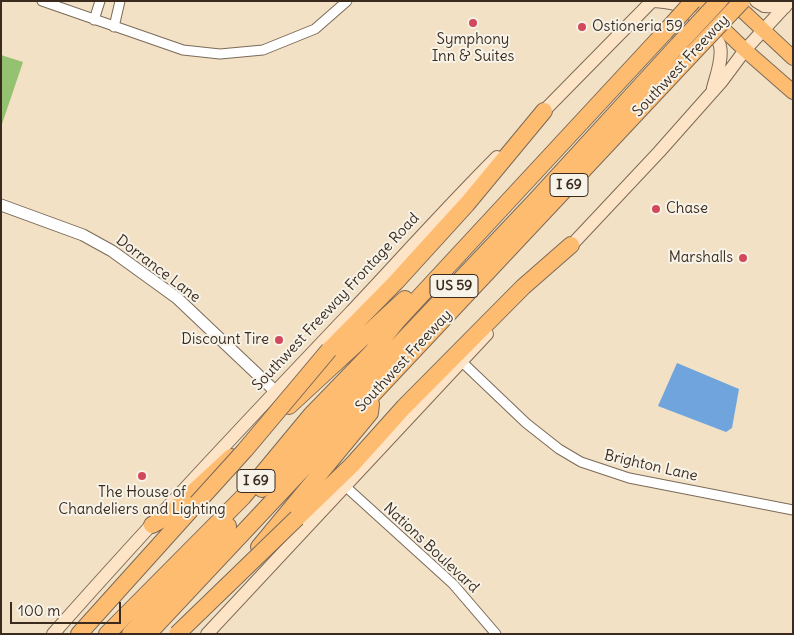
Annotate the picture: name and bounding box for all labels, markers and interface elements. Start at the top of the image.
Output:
street label: Southwest Freeway [629,11,733,121]
marker: Symphony Inn & Suites [467,17,479,29]
place label: Ostioneria 59 [592,18,683,36]
marker: Ostioneria 59 [576,21,588,33]
place label: Symphony Inn & Suites [432,31,514,66]
road number: I 69 [550,174,588,196]
place label: Chase [666,200,708,218]
marker: Chase [650,203,662,215]
street label: Southwest Freeway Frontage Road [249,210,423,394]
street label: Dorrance Lane [112,231,204,307]
place label: Marshalls [669,249,733,267]
marker: Marshalls [737,252,749,264]
road number: US 59 [430,274,478,298]
street label: Southwest Freeway [352,306,456,416]
place label: Discount Tire [181,331,269,349]
marker: Discount Tire [273,334,285,346]
street label: Brighton Lane [603,447,699,485]
marker: The House of Chandeliers and Lighting [136,470,148,482]
road number: I 69 [237,470,275,492]
place label: The House of Chandeliers and Lighting [58,484,226,519]
street label: Nations Boulevard [380,499,482,597]
scale bar [12,592,124,624]
text: 100 m [18,601,60,620]

